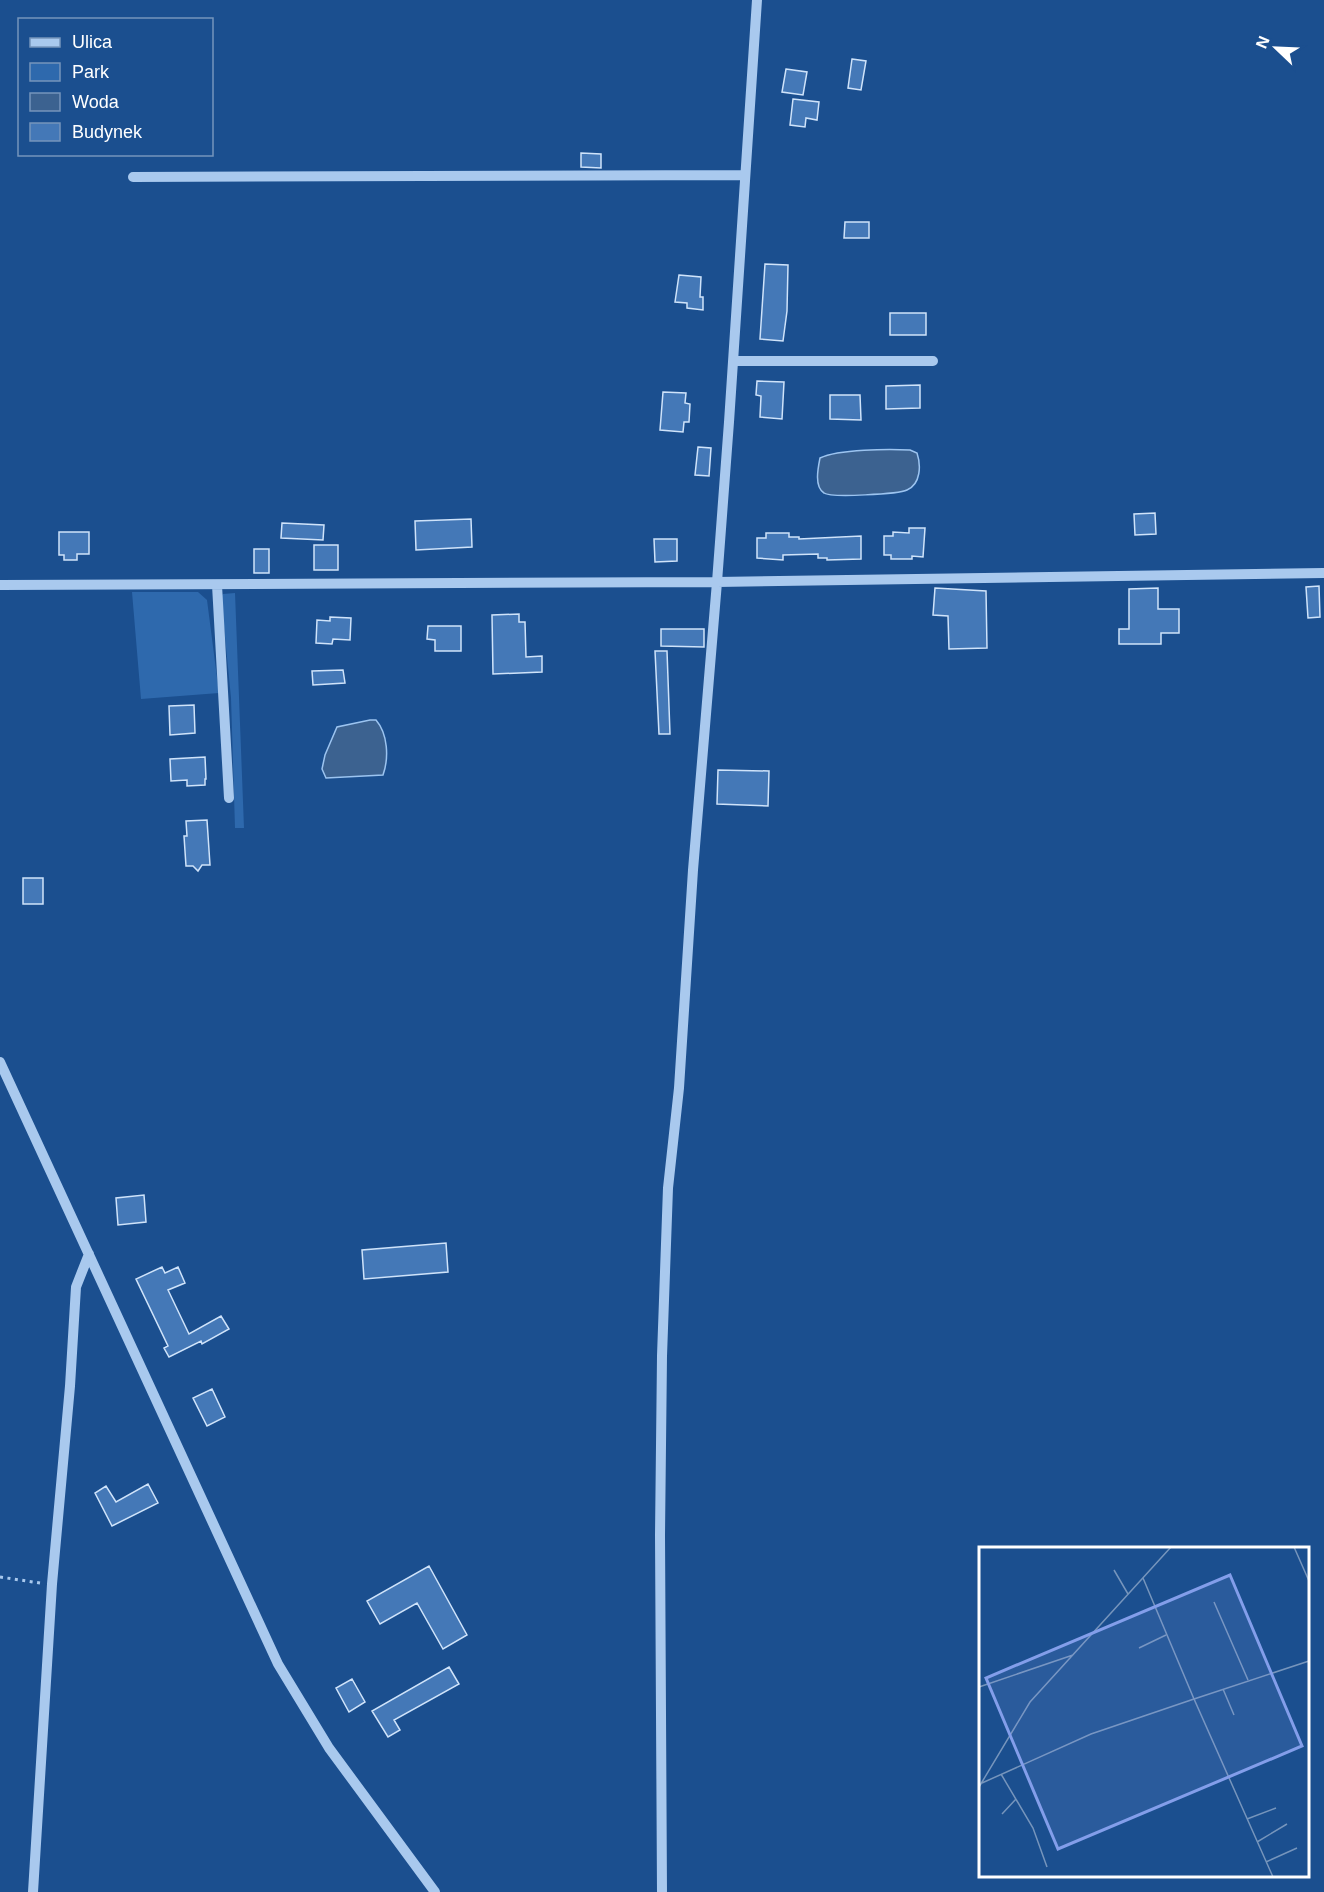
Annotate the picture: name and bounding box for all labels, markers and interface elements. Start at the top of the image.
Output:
legend [18,18,213,156]
north arrow [1246,18,1306,78]
text: Ulica [72,32,113,52]
text: N [1253,34,1273,51]
text: Park [72,62,110,82]
text: Woda [72,92,120,112]
text: Budynek [72,122,143,142]
inset map [979,1547,1309,1877]

